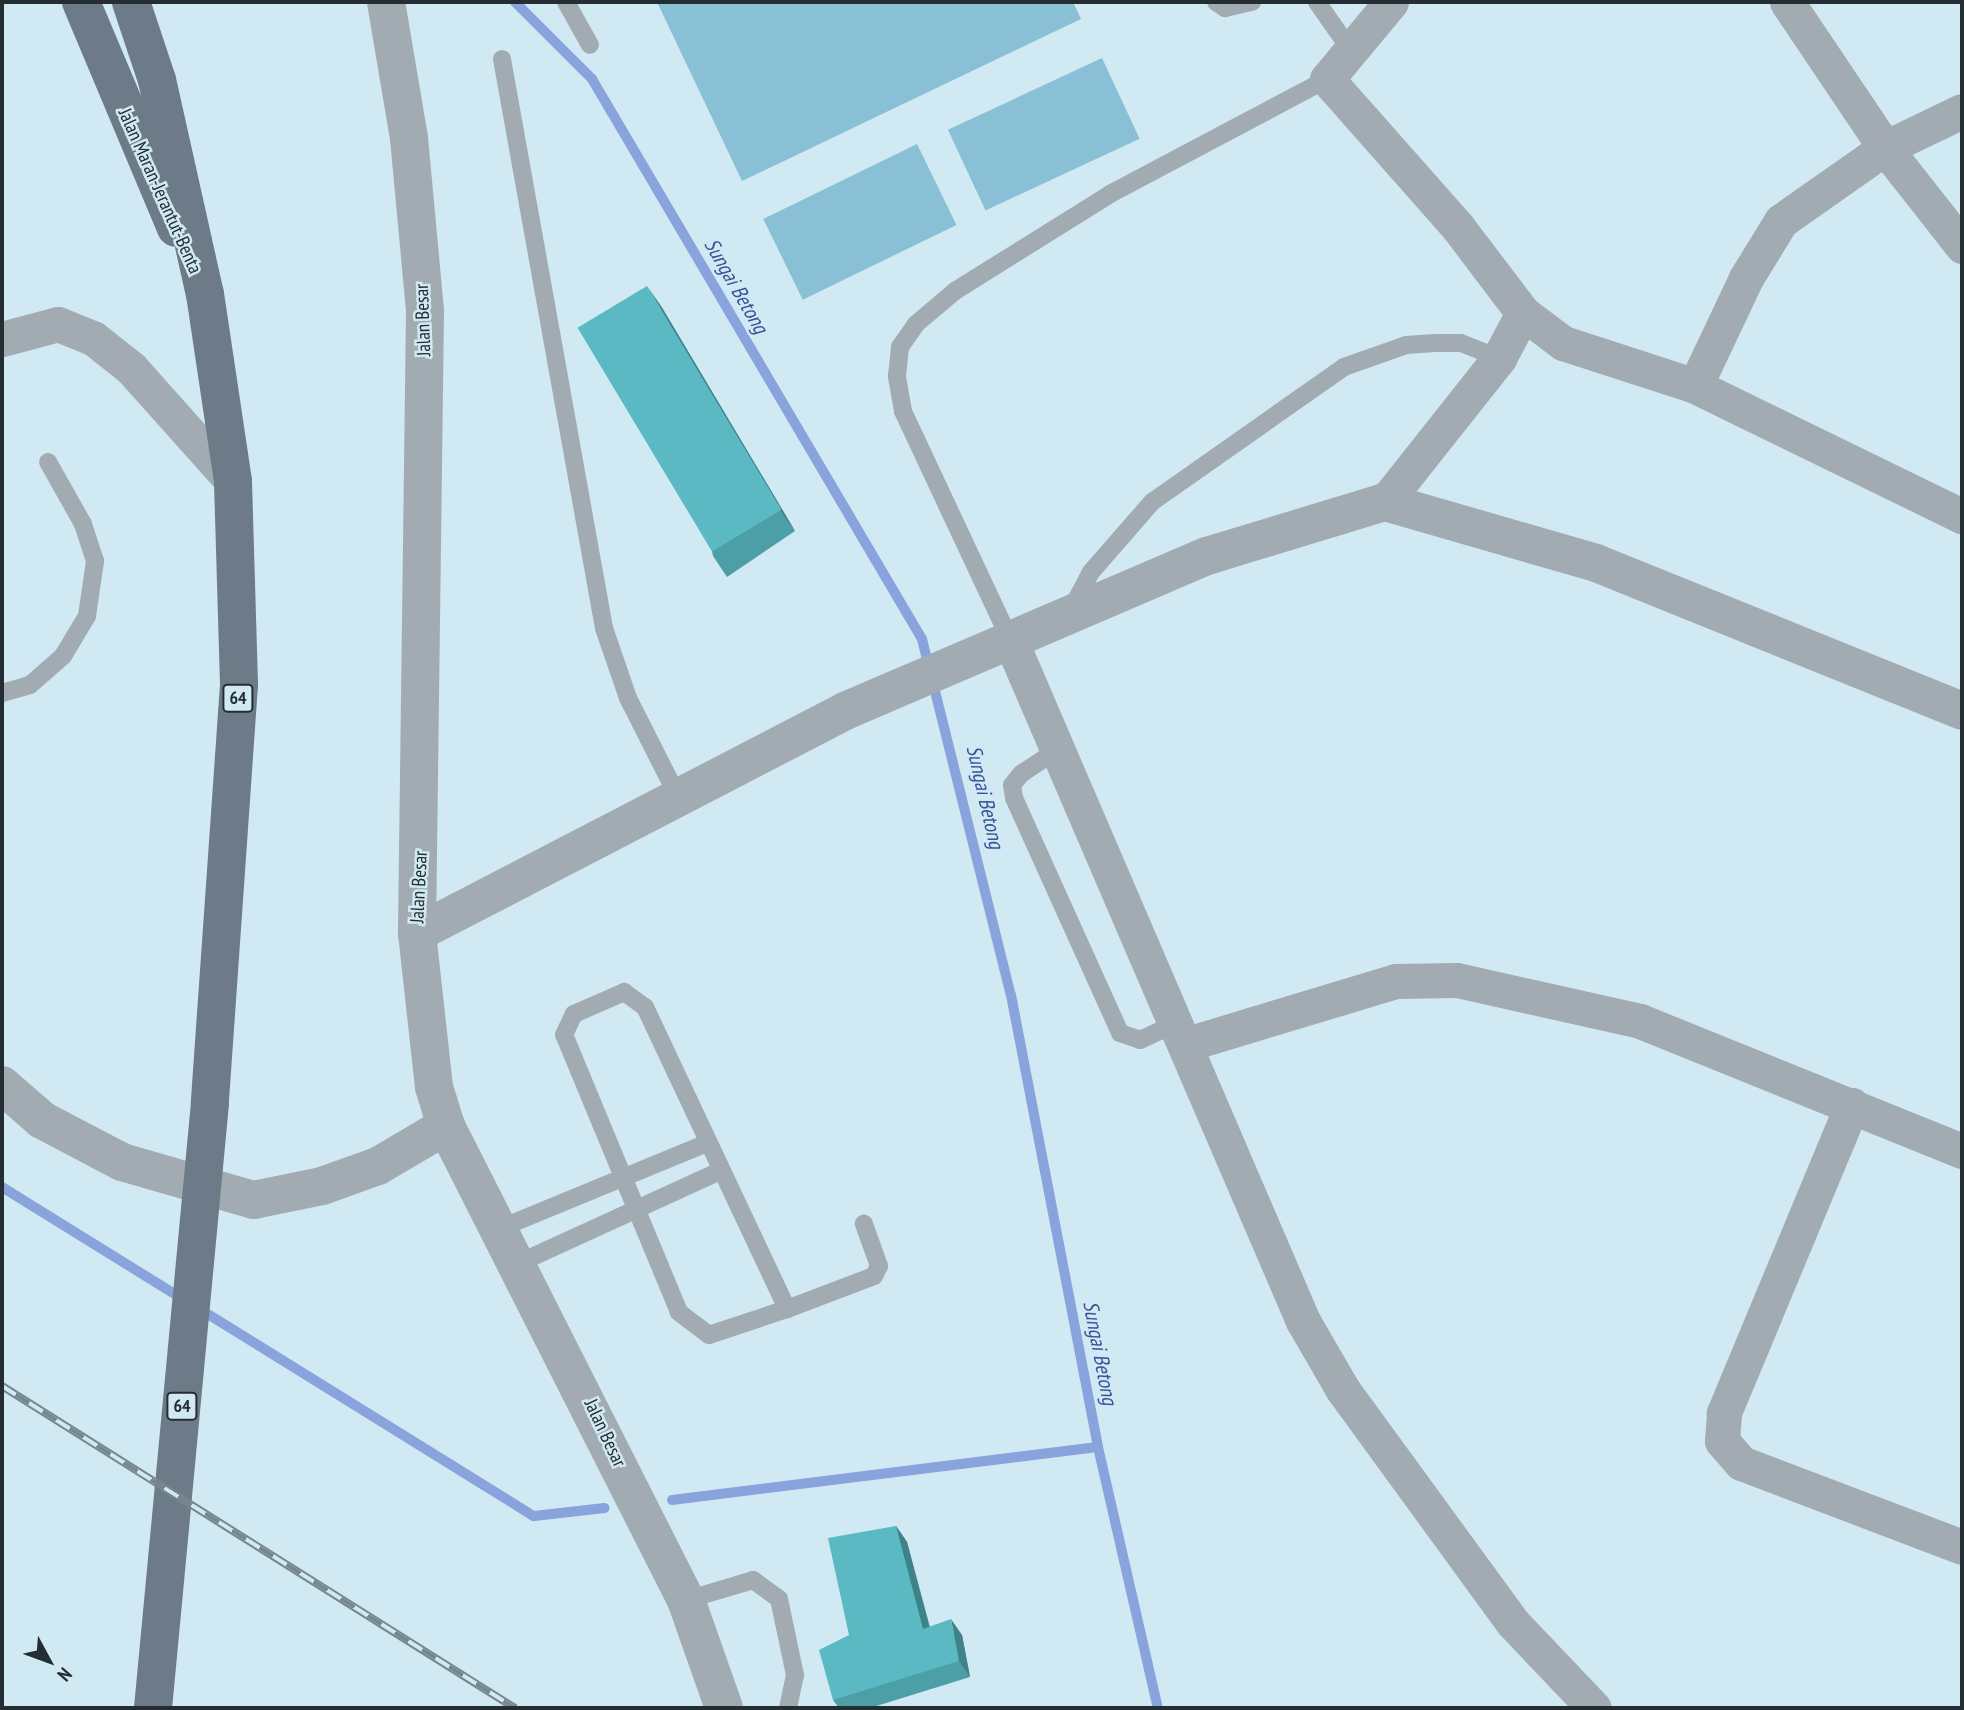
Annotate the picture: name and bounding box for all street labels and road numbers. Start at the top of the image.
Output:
street label: Jalan Maran-Jerantut-Benta [113,105,207,277]
street label: Jalan Besar [410,283,436,357]
road number: 64 [222,684,254,712]
street label: Jalan Besar [406,850,432,924]
road number: 64 [166,1392,198,1420]
street label: Jalan Besar [579,1395,631,1471]

